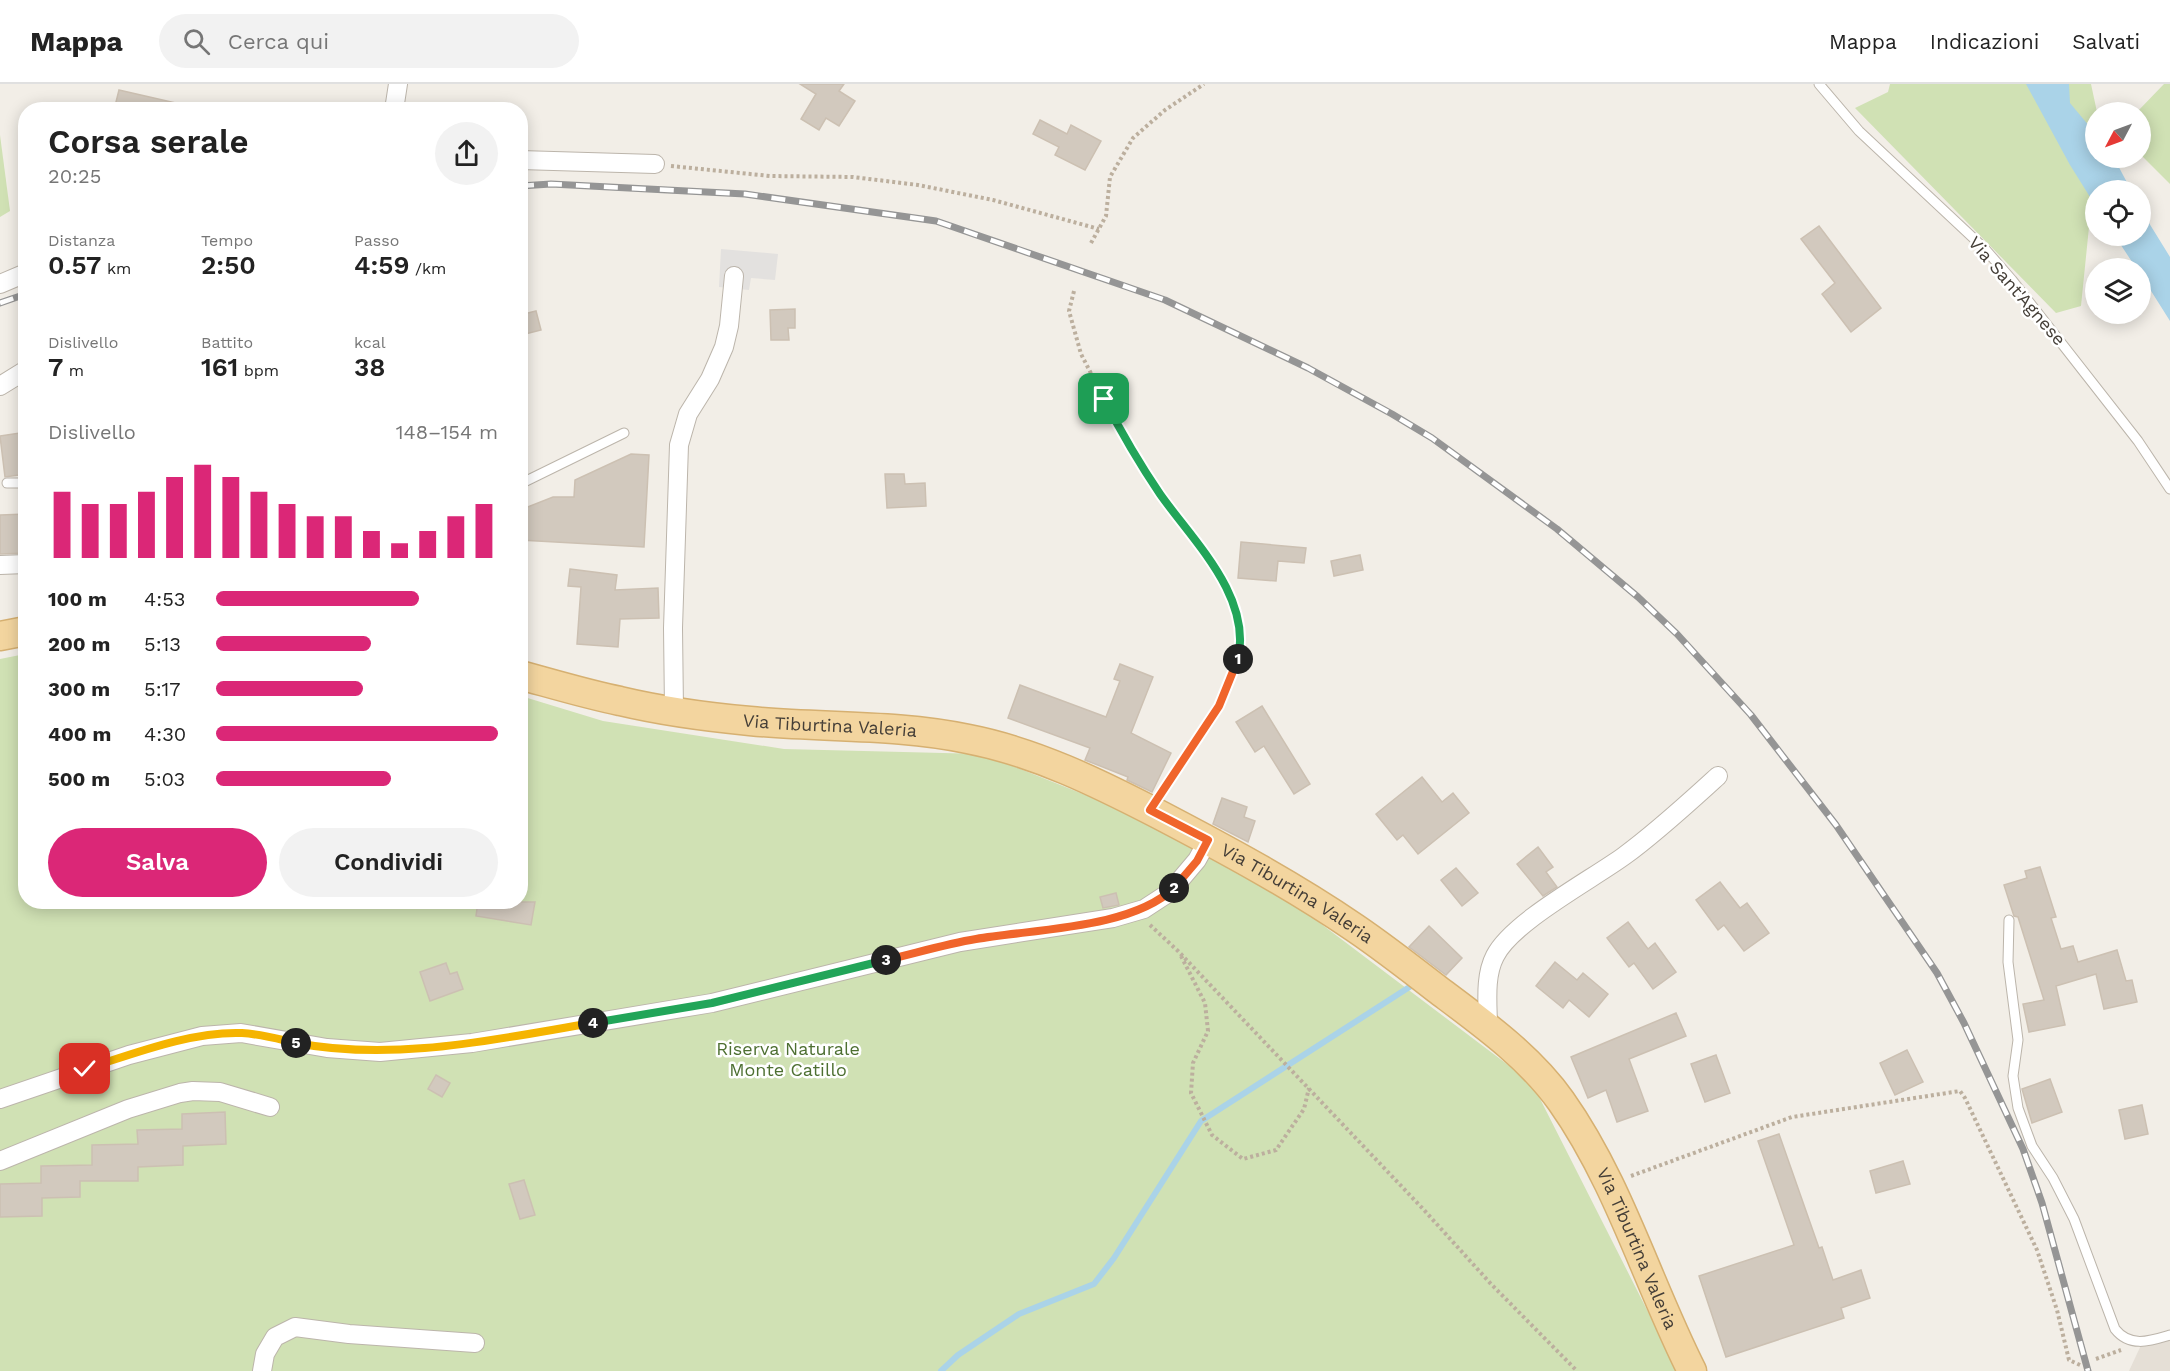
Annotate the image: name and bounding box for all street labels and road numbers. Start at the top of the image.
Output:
street label: Via Sant'Agnese [1964,232,2070,350]
street label: Via Tiburtina Valeria [742,709,918,741]
street label: Via Tiburtina Valeria [1218,839,1377,947]
street label: Via Tiburtina Valeria [1593,1164,1682,1333]

